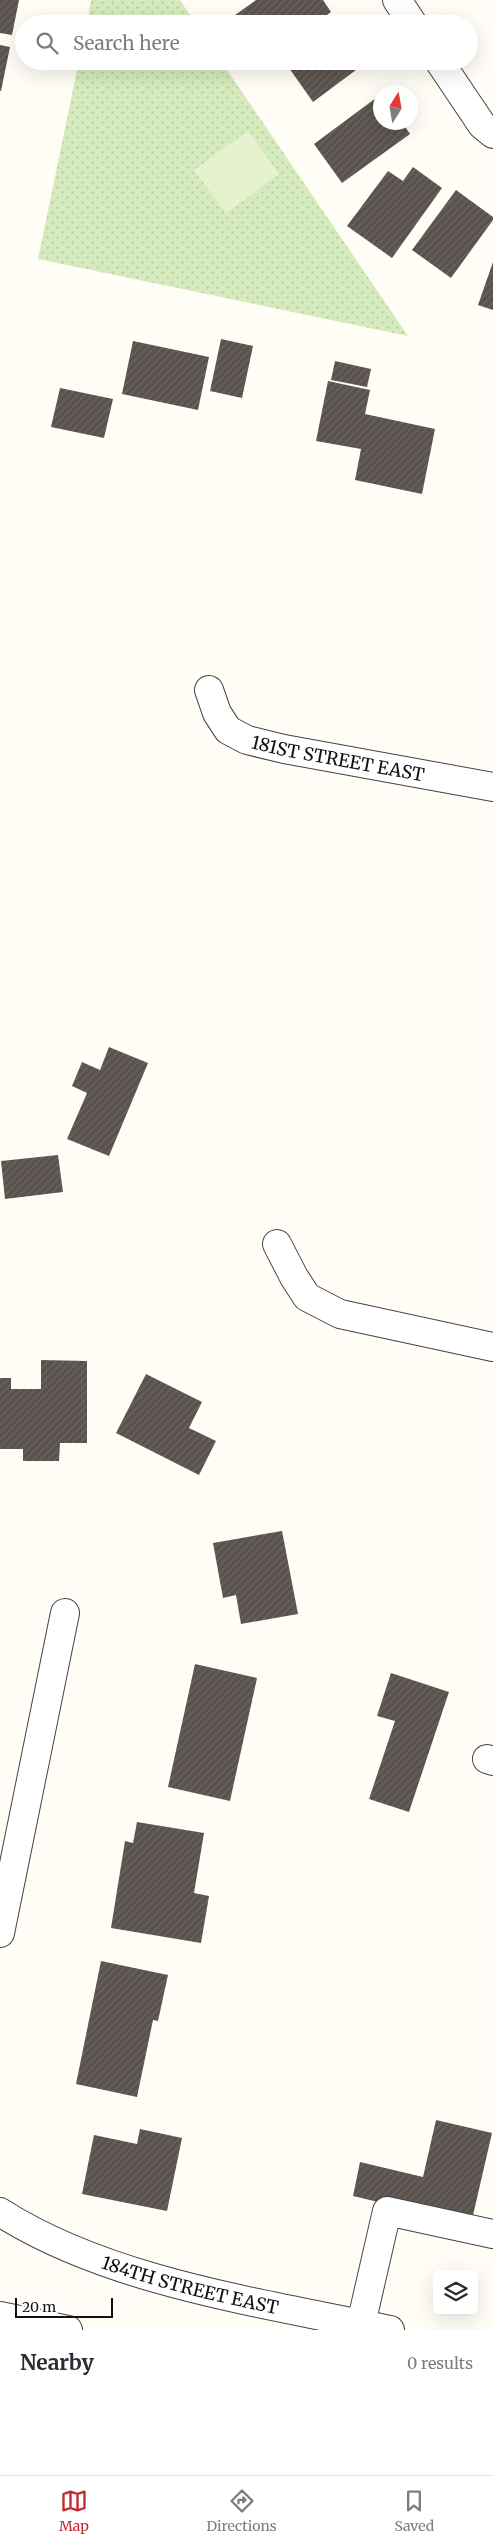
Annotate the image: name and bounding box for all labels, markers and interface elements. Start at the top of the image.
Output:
search box [15,15,478,70]
icon: search [33,29,61,57]
text: Search here [73,31,180,55]
north arrow [373,85,418,130]
street label: 181ST STREET EAST [249,730,427,786]
street label: 184TH STREET EAST [99,2250,281,2319]
map controls [433,2270,478,2315]
button: layers [433,2270,478,2315]
scale bar [15,2295,112,2318]
text: 20 m [22,2298,56,2316]
text: Nearby [20,2349,94,2376]
text: 0 results [407,2353,473,2373]
tab: Map [59,2487,89,2535]
tab: Directions [207,2487,277,2535]
tab: Saved [394,2487,434,2535]

